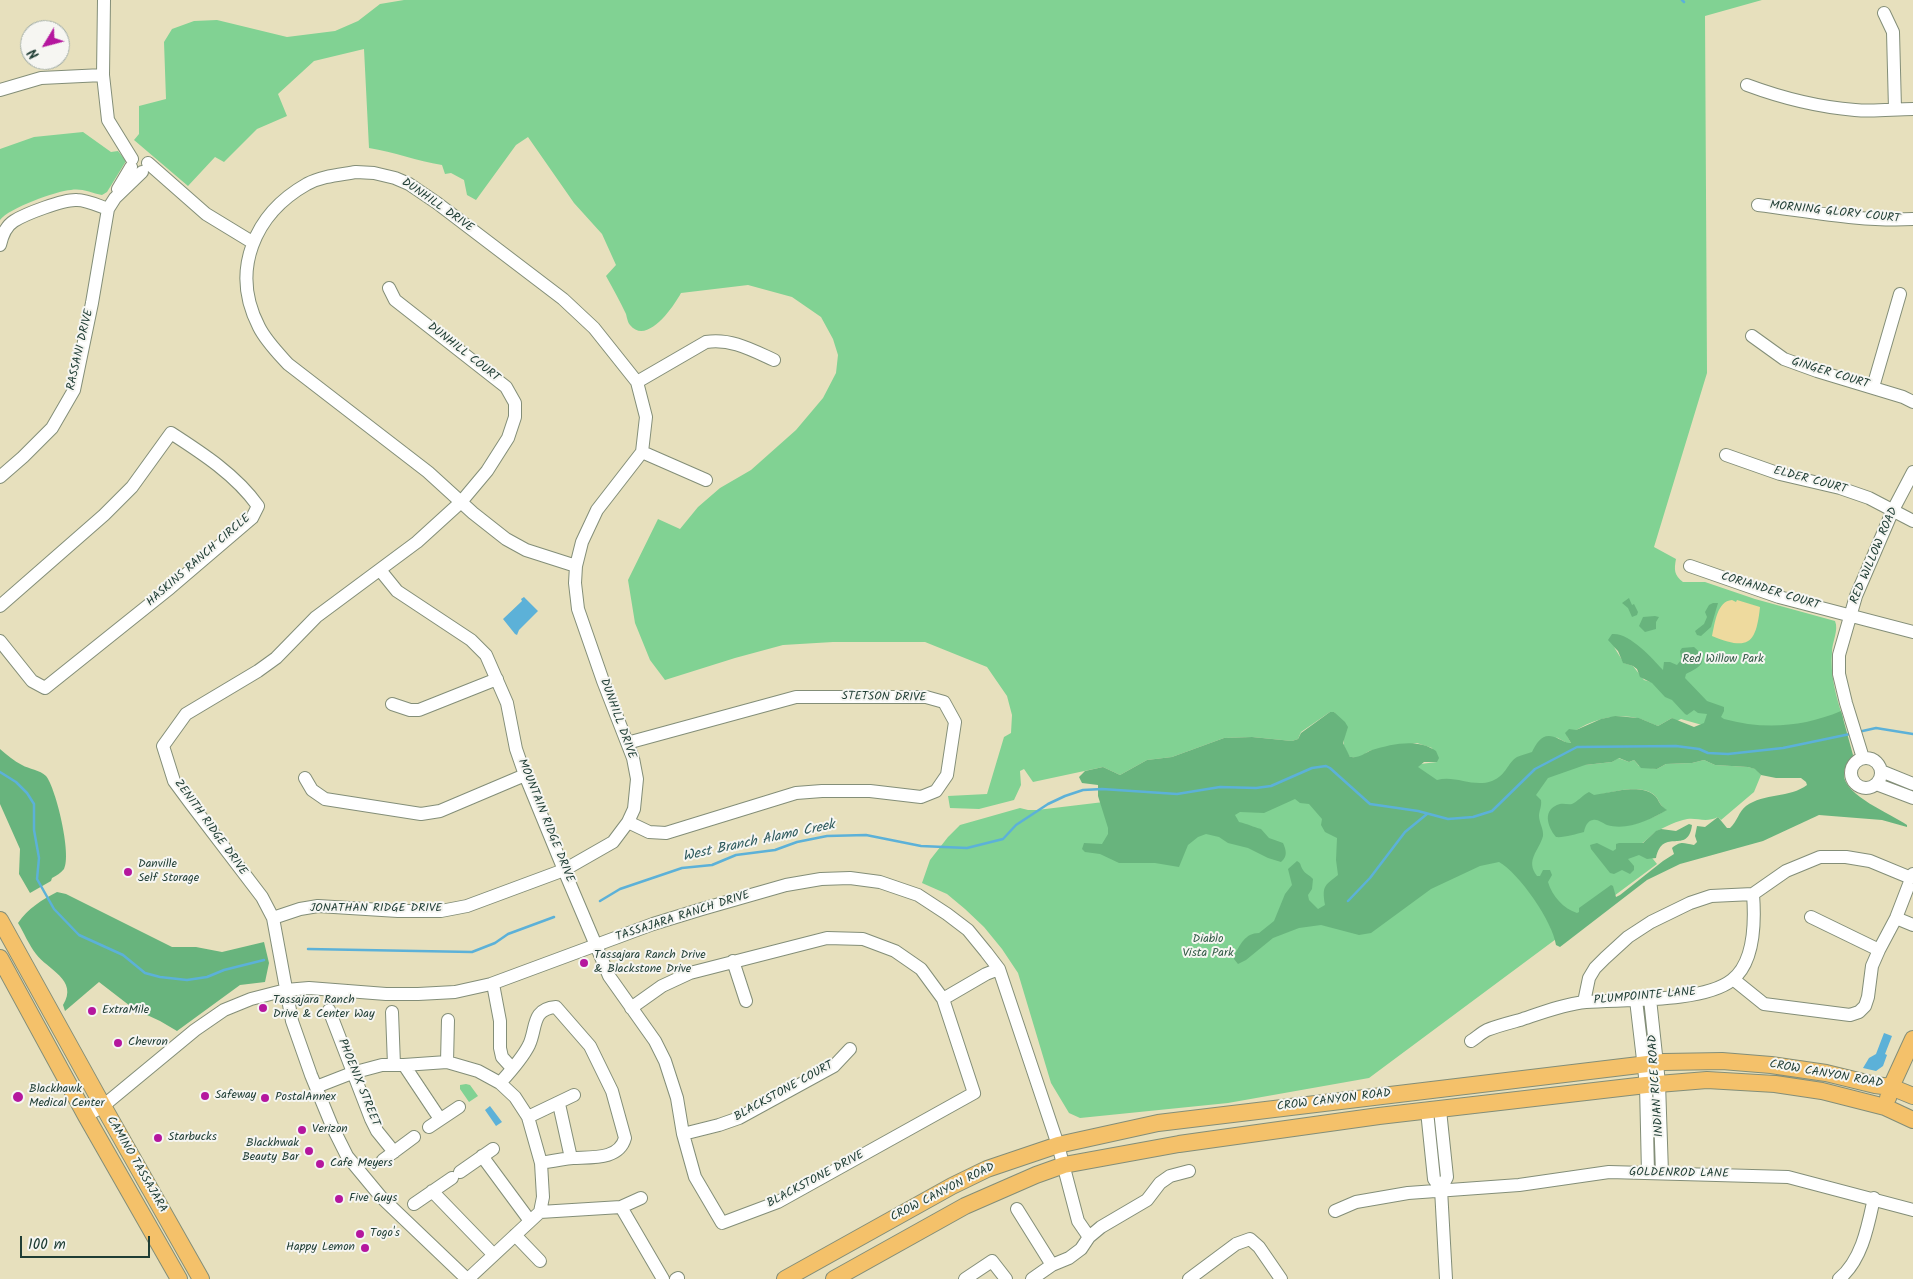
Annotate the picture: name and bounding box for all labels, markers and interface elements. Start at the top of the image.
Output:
north arrow [20,20,70,70]
text: N [22,43,45,64]
street label: DUNHILL DRIVE [398,176,476,236]
street label: MORNING GLORY COURT [1769,199,1901,227]
street label: RASSANI DRIVE [65,308,97,392]
street label: DUNHILL COURT [424,320,502,386]
street label: GINGER COURT [1789,355,1871,393]
street label: ELDER COURT [1772,464,1848,498]
street label: RED WILLOW ROAD [1848,505,1902,607]
street label: HASKINS RANCH CIRCLE [144,512,254,610]
street label: CORIANDER COURT [1719,570,1821,614]
park label: Red Willow Park [1682,653,1764,667]
street label: DUNHILL DRIVE [596,677,638,761]
street label: STETSON DRIVE [841,690,927,706]
street label: MOUNTAIN RIDGE DRIVE [514,757,576,885]
street label: ZENITH RIDGE DRIVE [170,777,250,879]
water label: West Branch Alamo Creek [681,818,837,866]
place label: Danville Self Storage [138,858,199,886]
marker: Danville Self Storage [122,866,134,878]
street label: TASSAJARA RANCH DRIVE [614,889,752,945]
street label: JONATHAN RIDGE DRIVE [310,902,442,916]
park label: Diablo Vista Park [1182,933,1234,961]
place label: Tassajara Ranch Drive & Blackstone Drive [594,949,706,977]
marker: Tassajara Ranch Drive & Blackstone Drive [578,957,590,969]
street label: PLUMPOINTE LANE [1593,985,1697,1009]
place label: Tassajara Ranch Drive & Center Way [273,994,375,1022]
marker: Tassajara Ranch Drive & Center Way [257,1002,269,1014]
place label: ExtraMile [102,1004,149,1018]
marker: ExtraMile [86,1005,98,1017]
street label: INDIAN RICE ROAD [1646,1034,1668,1138]
place label: Chevron [128,1036,168,1050]
marker: Chevron [112,1037,124,1049]
street label: PHOENIX STREET [334,1037,382,1129]
street label: CROW CANYON ROAD [1768,1058,1884,1092]
street label: BLACKSTONE COURT [732,1059,836,1125]
place label: Blackhawk Medical Center [29,1083,104,1111]
street label: CROW CANYON ROAD [1276,1087,1392,1115]
place label: Safeway [215,1089,256,1103]
marker: Blackhawk Medical Center [11,1090,25,1104]
marker: Safeway [199,1090,211,1102]
place label: PostalAnnex [275,1091,336,1105]
marker: PostalAnnex [259,1092,271,1104]
street label: CAMINO TASSAJARA [103,1114,169,1216]
place label: Verizon [312,1123,348,1137]
marker: Verizon [296,1124,308,1136]
place label: Starbucks [168,1131,217,1145]
marker: Starbucks [152,1132,164,1144]
place label: Blackhwak Beauty Bar [242,1137,299,1165]
marker: Blackhwak Beauty Bar [303,1145,315,1157]
street label: BLACKSTONE DRIVE [765,1148,867,1212]
place label: Cafe Meyers [330,1157,393,1171]
marker: Cafe Meyers [314,1158,326,1170]
street label: CROW CANYON ROAD [889,1160,997,1226]
street label: GOLDENROD LANE [1629,1166,1729,1182]
place label: Five Guys [349,1192,397,1206]
marker: Five Guys [333,1193,345,1205]
scale bar [22,1226,152,1258]
place label: Togo's [370,1227,400,1241]
marker: Togo's [354,1228,366,1240]
text: 100 m [28,1233,66,1257]
place label: Happy Lemon [286,1241,355,1255]
marker: Happy Lemon [359,1242,371,1254]

